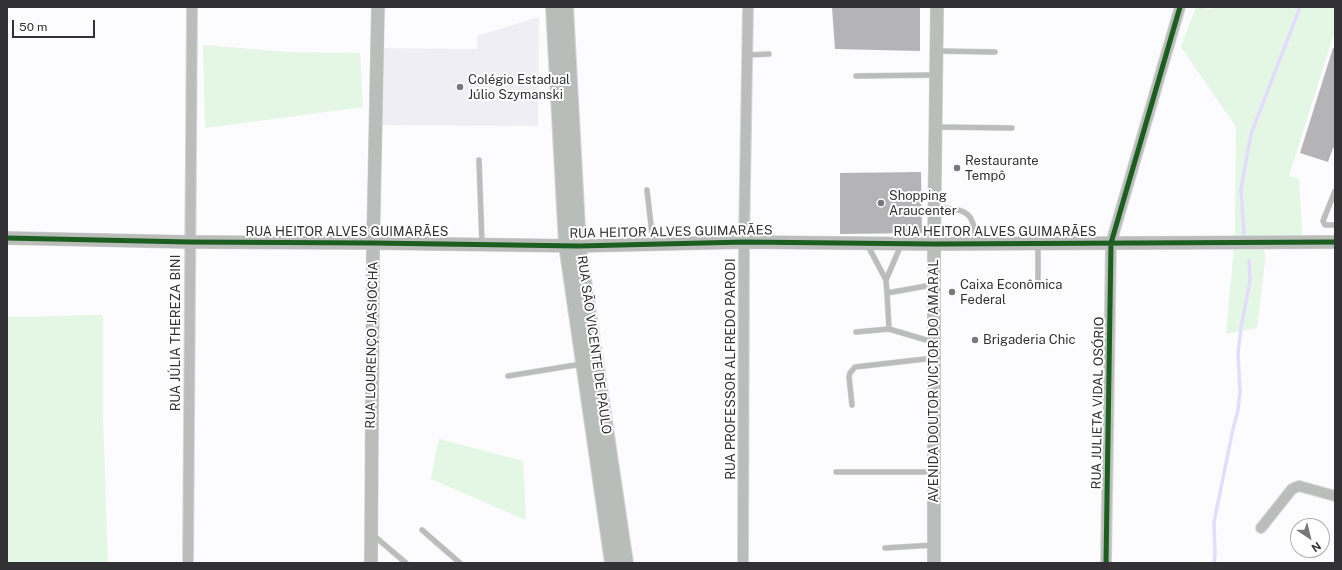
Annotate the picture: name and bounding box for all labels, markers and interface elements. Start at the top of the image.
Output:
scale bar [14,12,97,38]
text: 50 m [19,20,47,34]
place label: Colégio Estadual Júlio Szymanski [468,72,570,103]
marker: Colégio Estadual Júlio Szymanski [455,82,465,92]
place label: Restaurante Tempô [965,153,1039,184]
marker: Restaurante Tempô [952,163,962,173]
place label: Shopping Araucenter [889,188,957,219]
marker: Shopping Araucenter [876,198,886,208]
street label: RUA HEITOR ALVES GUIMARÃES [569,222,773,242]
street label: RUA HEITOR ALVES GUIMARÃES [245,224,449,240]
street label: RUA HEITOR ALVES GUIMARÃES [893,224,1097,240]
street label: RUA JÚLIA THEREZA BINI [168,255,184,411]
street label: RUA SÃO VICENTE DE PAULO [574,255,614,435]
street label: RUA PROFESSOR ALFREDO PARODI [723,258,739,480]
street label: AVENIDA DOUTOR VICTOR DO AMARAL [926,259,942,503]
street label: RUA LOURENÇO JASIOCHA [363,261,381,429]
place label: Caixa Econômica Federal [960,277,1063,308]
marker: Caixa Econômica Federal [947,287,957,297]
street label: RUA JULIETA VIDAL OSÓRIO [1089,317,1107,489]
place label: Brigaderia Chic [983,332,1076,348]
marker: Brigaderia Chic [970,335,980,345]
north arrow [1290,518,1330,558]
text: N [1309,540,1323,554]

